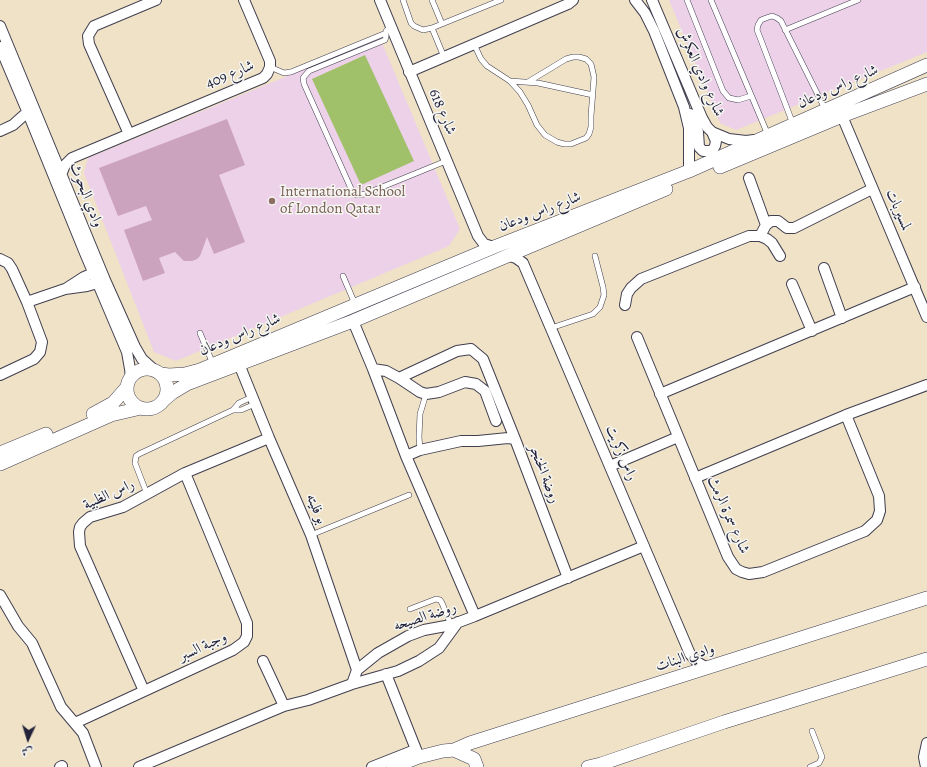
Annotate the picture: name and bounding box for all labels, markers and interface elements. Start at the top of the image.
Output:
street label: شارع وادي العكرش [672,25,728,119]
street label: شارع 409 [203,57,257,93]
street label: شارع راس ودعان [795,61,881,113]
street label: شارع 618 [424,86,460,138]
street label: وادي البحوث [65,160,107,230]
place label: International School of London Qatar [280,183,405,218]
street label: لمسيربات [881,186,915,234]
street label: شارع راس ودعان [496,188,584,236]
marker: International School of London Qatar [267,196,277,206]
street label: شارع راس ودعان [197,310,283,360]
street label: راس زكريت [601,423,641,483]
street label: روضة الخنجر [525,442,563,506]
street label: شارع سمرة الرمث [703,473,753,557]
street label: راس الظبية [81,476,137,514]
street label: بو فليته [302,491,330,527]
street label: روضة الصيحه [391,598,459,636]
street label: وجبة السبر [176,628,230,666]
street label: وادي البنات [653,640,717,676]
north arrow [8,719,48,759]
text: ش [21,744,33,759]

